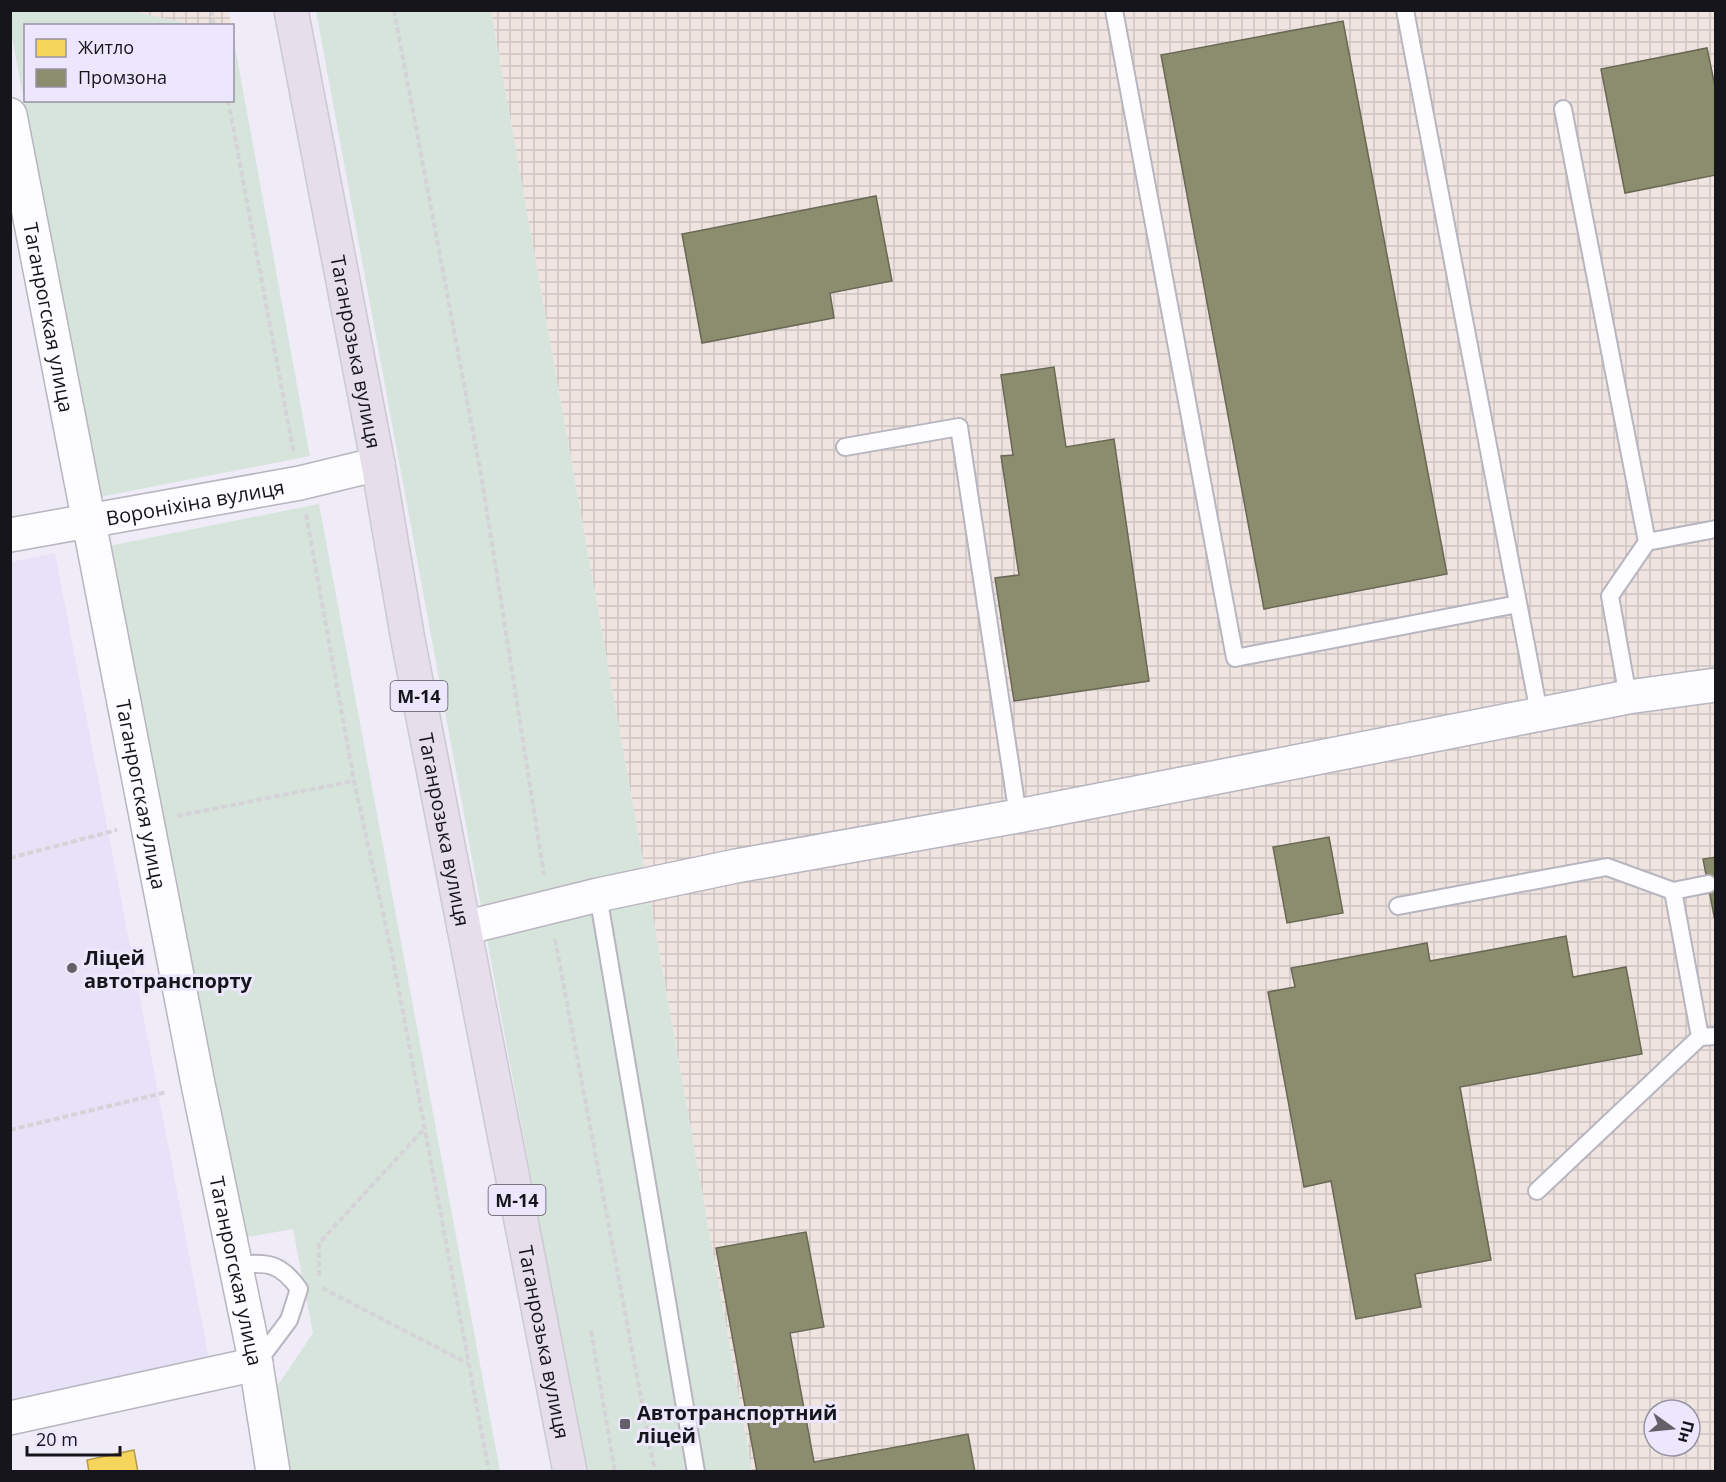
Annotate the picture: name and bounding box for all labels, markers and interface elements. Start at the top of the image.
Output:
legend [24,24,234,102]
text: Житло [78,35,134,59]
text: Промзона [78,65,167,89]
street label: Таганрогская улица [18,220,81,414]
street label: Таганрозька вулиця [325,253,388,451]
street label: Вороніхіна вулиця [104,473,286,531]
road number: М-14 [390,681,448,711]
street label: Таганрогская улица [110,697,173,891]
street label: Таганрозька вулиця [413,731,477,929]
place label: Ліцей автотранспорту [84,944,253,994]
marker: Ліцей автотранспорту [65,961,79,975]
street label: Таганрогская улица [204,1174,269,1368]
road number: М-14 [488,1185,546,1215]
street label: Таганрозька вулиця [513,1243,577,1441]
north arrow [1642,1398,1702,1458]
place label: Автотранспортний ліцей [637,1399,837,1449]
marker: Автотранспортний ліцей [618,1417,632,1431]
text: Пн [1673,1418,1700,1446]
scale bar [27,1419,120,1457]
text: 20 m [36,1427,78,1451]

